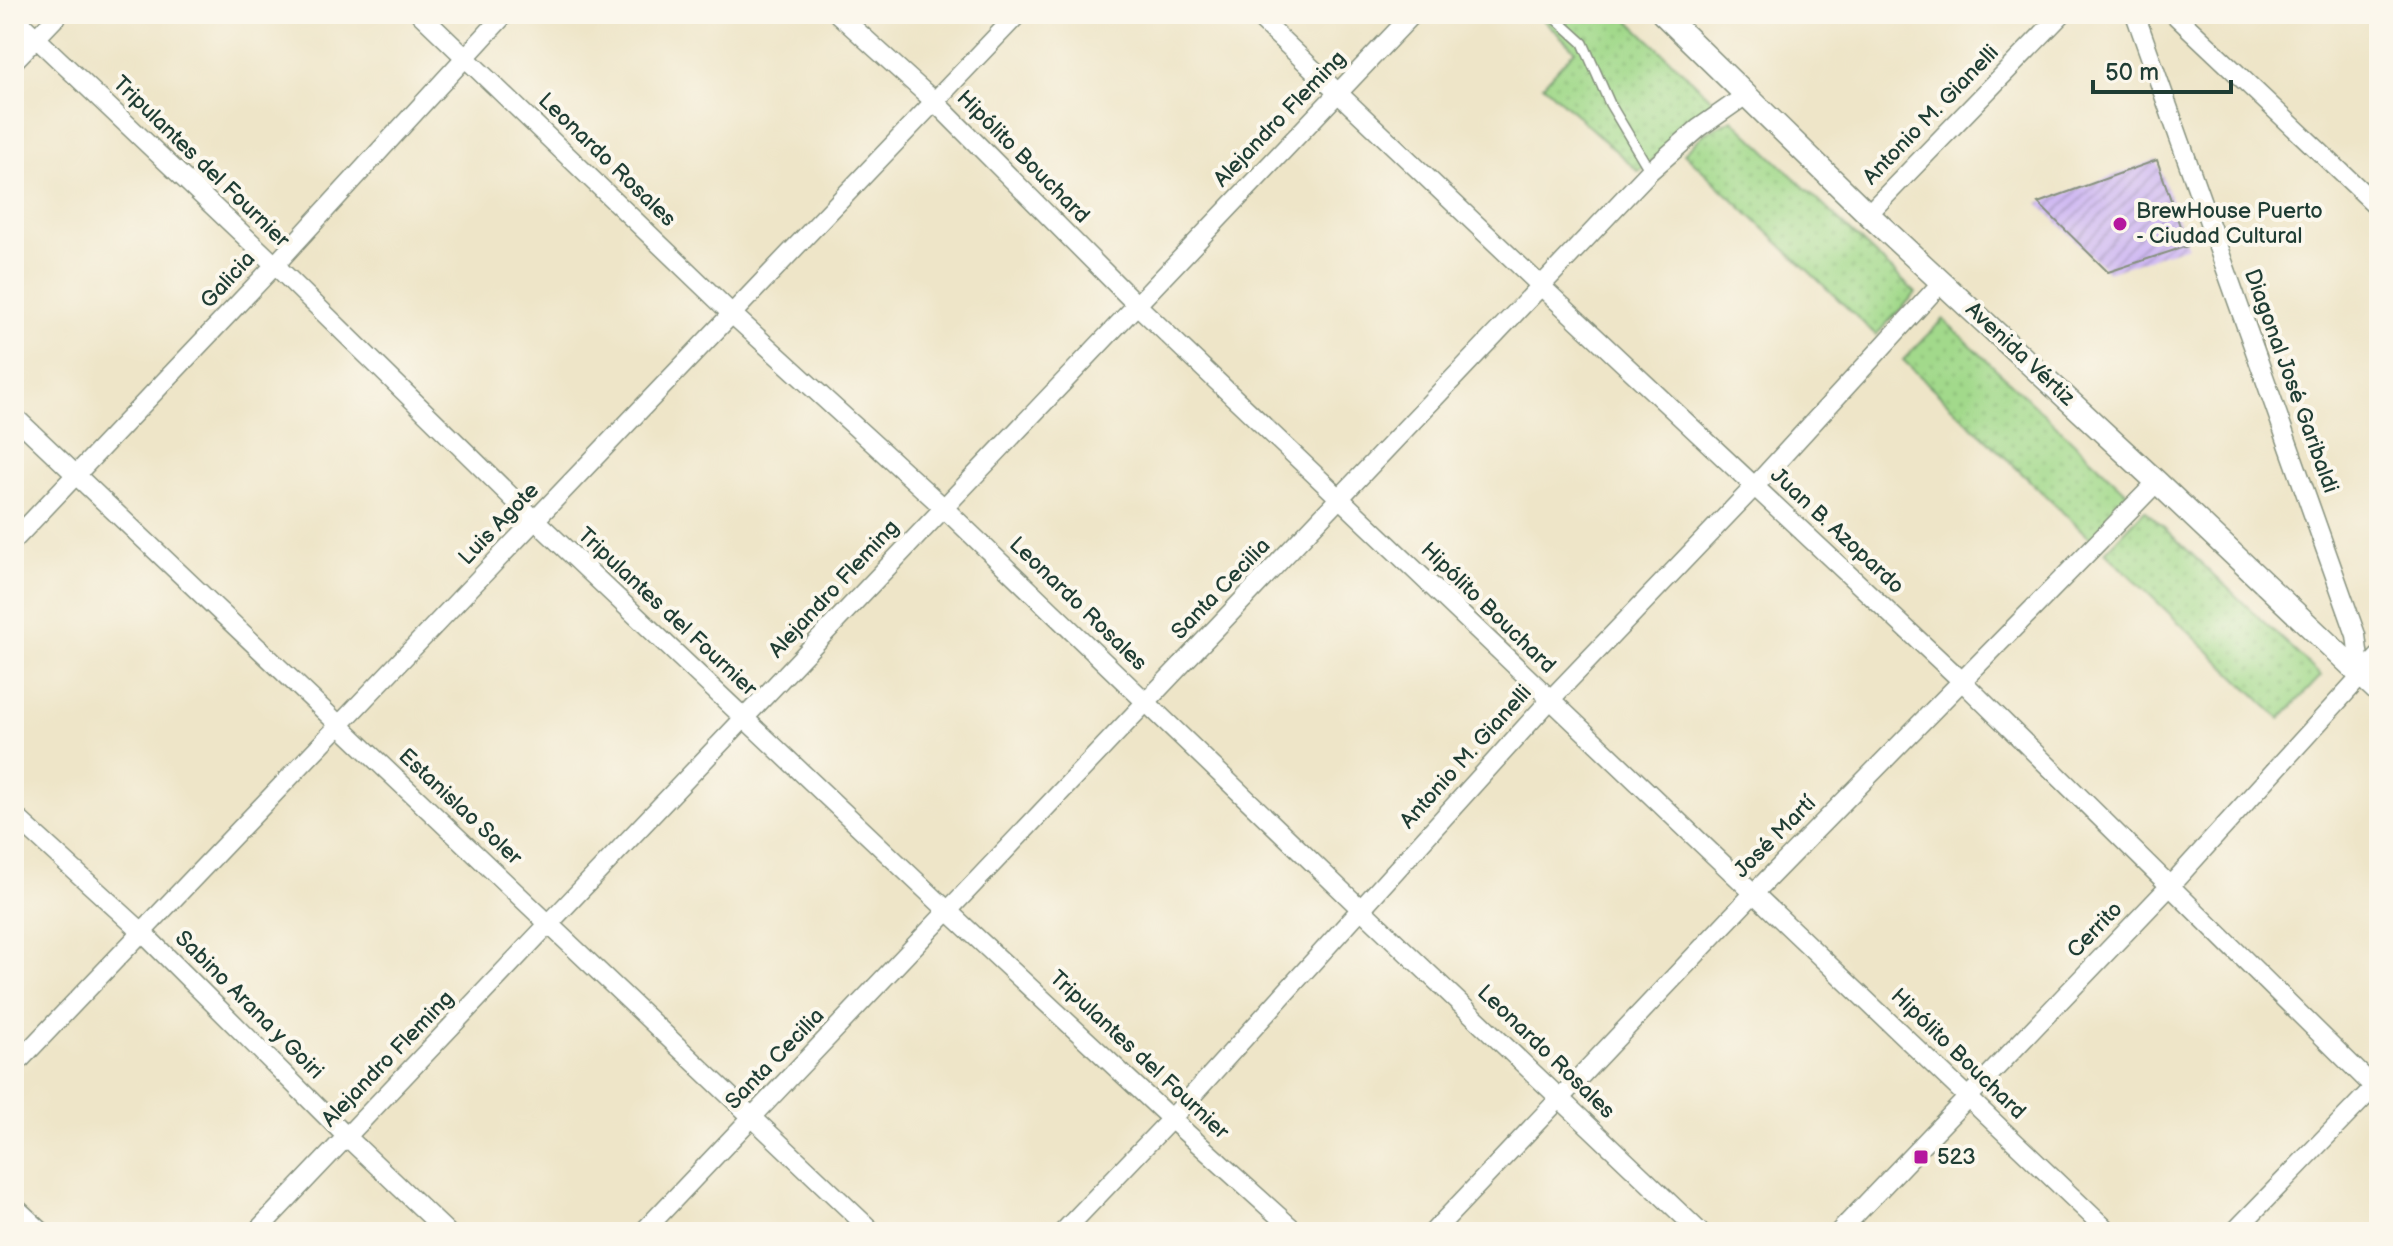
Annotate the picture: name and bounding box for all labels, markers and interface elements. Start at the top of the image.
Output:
street label: Antonio M. Gianelli [1857,39,2005,191]
scale bar [2093,44,2231,94]
street label: Alejandro Fleming [1208,45,1352,193]
text: 50 m [2105,58,2159,87]
street label: Tripulantes del Fournier [107,70,296,254]
street label: Hipólito Bouchard [951,85,1095,229]
street label: Leonardo Rosales [532,87,682,233]
place label: BrewHouse Puerto - Ciudad Cultural [2136,198,2323,250]
marker: BrewHouse Puerto - Ciudad Cultural [2111,215,2129,233]
street label: Galicia [195,246,261,314]
street label: Diagonal José Garibaldi [2238,265,2344,497]
street label: Avenida Vértiz [1960,296,2081,412]
street label: Juan B. Azopardo [1765,462,1909,600]
street label: Luis Agote [453,477,545,571]
street label: Alejandro Fleming [763,514,905,664]
street label: Tripulantes del Fournier [572,522,763,703]
street label: Leonardo Rosales [1003,531,1153,677]
street label: Santa Cecilia [1166,533,1276,645]
street label: Hipólito Bouchard [1415,537,1561,679]
street label: Antonio M. Gianelli [1394,680,1538,834]
street label: Estanislao Soler [393,743,528,872]
street label: José Martí [1728,790,1822,884]
street label: Cerrito [2062,896,2128,964]
street label: Sabino Arana y Goiri [169,925,329,1085]
street label: Tripulantes del Fournier [1044,965,1235,1146]
street label: Leonardo Rosales [1471,979,1621,1125]
street label: Hipólito Bouchard [1885,983,2031,1125]
street label: Alejandro Fleming [316,985,460,1133]
street label: Santa Cecilia [720,1003,830,1115]
place label: 523 [1937,1144,1976,1171]
marker: 523 [1912,1148,1930,1166]

